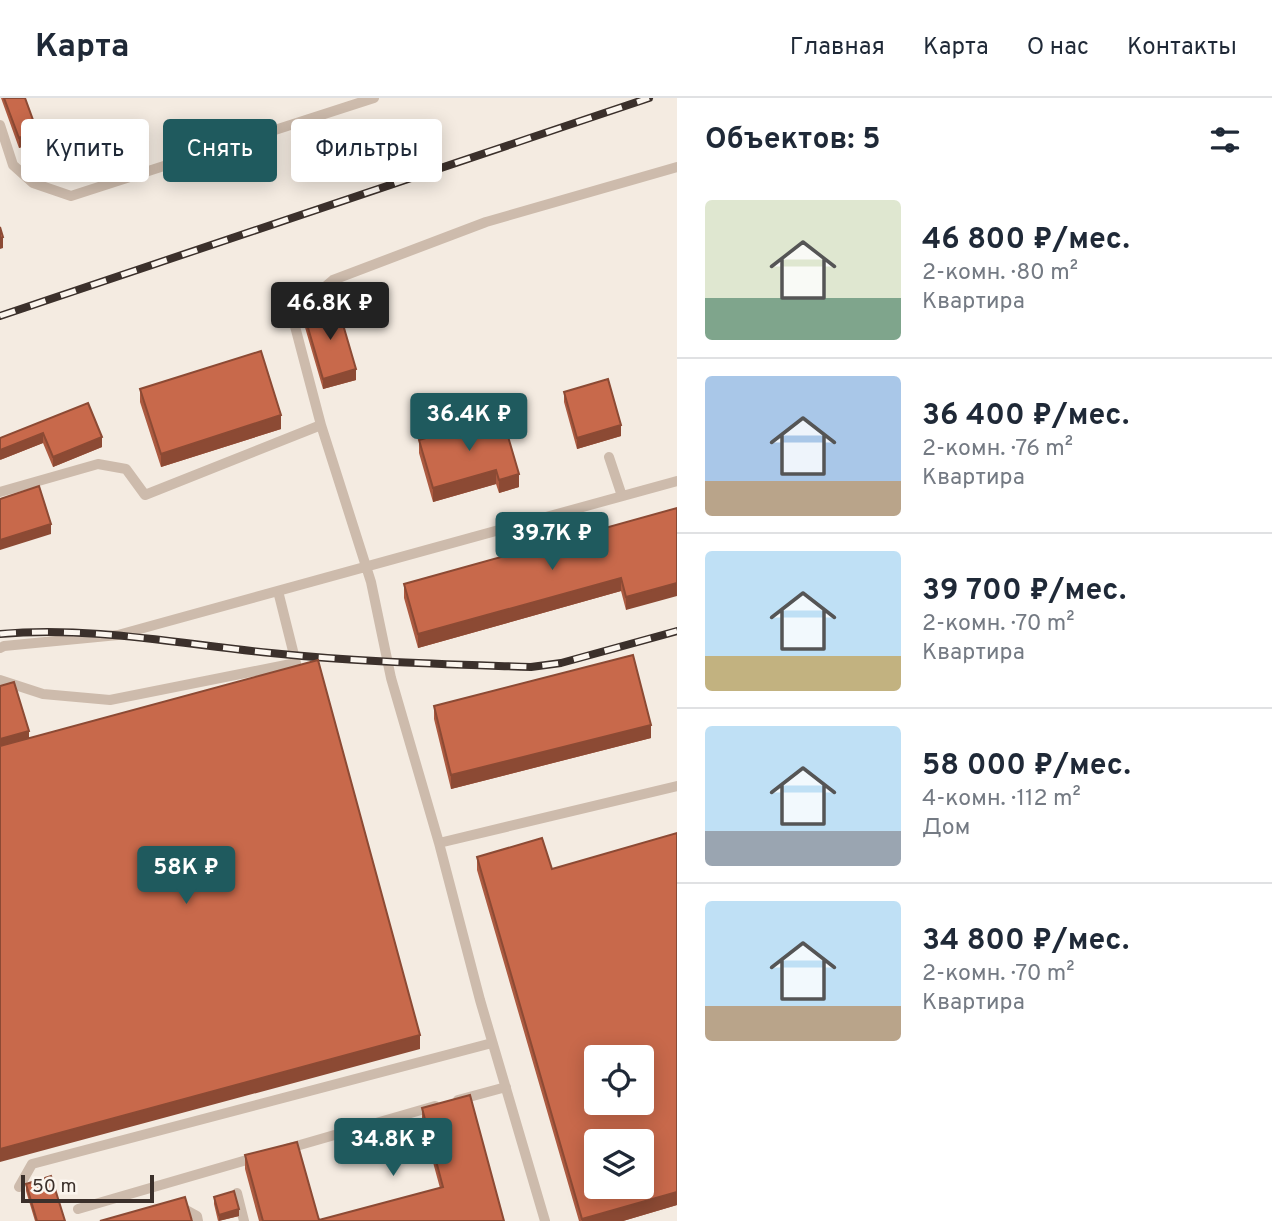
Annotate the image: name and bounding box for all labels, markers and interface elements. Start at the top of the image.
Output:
text: Карта [35,27,129,69]
text: Главная [790,33,885,63]
text: Карта [923,33,989,63]
text: О нас [1027,33,1089,63]
text: Контакты [1127,33,1237,63]
chip: Купить [21,119,149,182]
chip: Снять [163,119,277,182]
chip: Фильтры [291,119,442,182]
icon: filters [1206,121,1244,159]
text: Объектов: 5 [705,122,880,159]
text: 46 800 ₽/мес. [922,222,1130,259]
icon: home [761,228,845,312]
text: 2-комн. · 80 m² [922,259,1078,288]
pin: 46.8K ₽ [265,282,395,342]
text: Квартира [922,288,1025,317]
text: 46.8K ₽ [287,290,373,319]
pin: 36.4K ₽ [404,394,534,453]
text: 36 400 ₽/мес. [922,398,1129,435]
text: 36.4K ₽ [426,401,512,430]
icon: home [761,404,845,488]
text: 2-комн. · 76 m² [922,435,1073,464]
text: Квартира [922,464,1025,493]
pin: 39.7K ₽ [487,512,617,572]
text: 39.7K ₽ [512,520,592,549]
text: 39 700 ₽/мес. [922,573,1126,610]
icon: home [761,579,845,663]
text: 2-комн. · 70 m² [922,610,1075,639]
text: Квартира [922,639,1025,668]
text: 58 000 ₽/мес. [922,748,1131,785]
icon: home [761,754,845,838]
text: 4-комн. · 112 m² [922,785,1081,814]
text: Дом [922,814,970,843]
pin: 58K ₽ [137,846,235,906]
text: 58K ₽ [153,854,219,883]
text: 34 800 ₽/мес. [922,923,1129,960]
icon: home [761,929,845,1013]
text: 2-комн. · 70 m² [922,960,1075,989]
text: Квартира [922,989,1025,1018]
map controls [584,1045,654,1199]
button: locate [584,1045,654,1115]
pin: 34.8K ₽ [328,1118,458,1178]
text: 34.8K ₽ [350,1126,436,1155]
button: layers [584,1129,654,1199]
scale bar [21,1172,154,1204]
text: 50 m [32,1175,77,1199]

